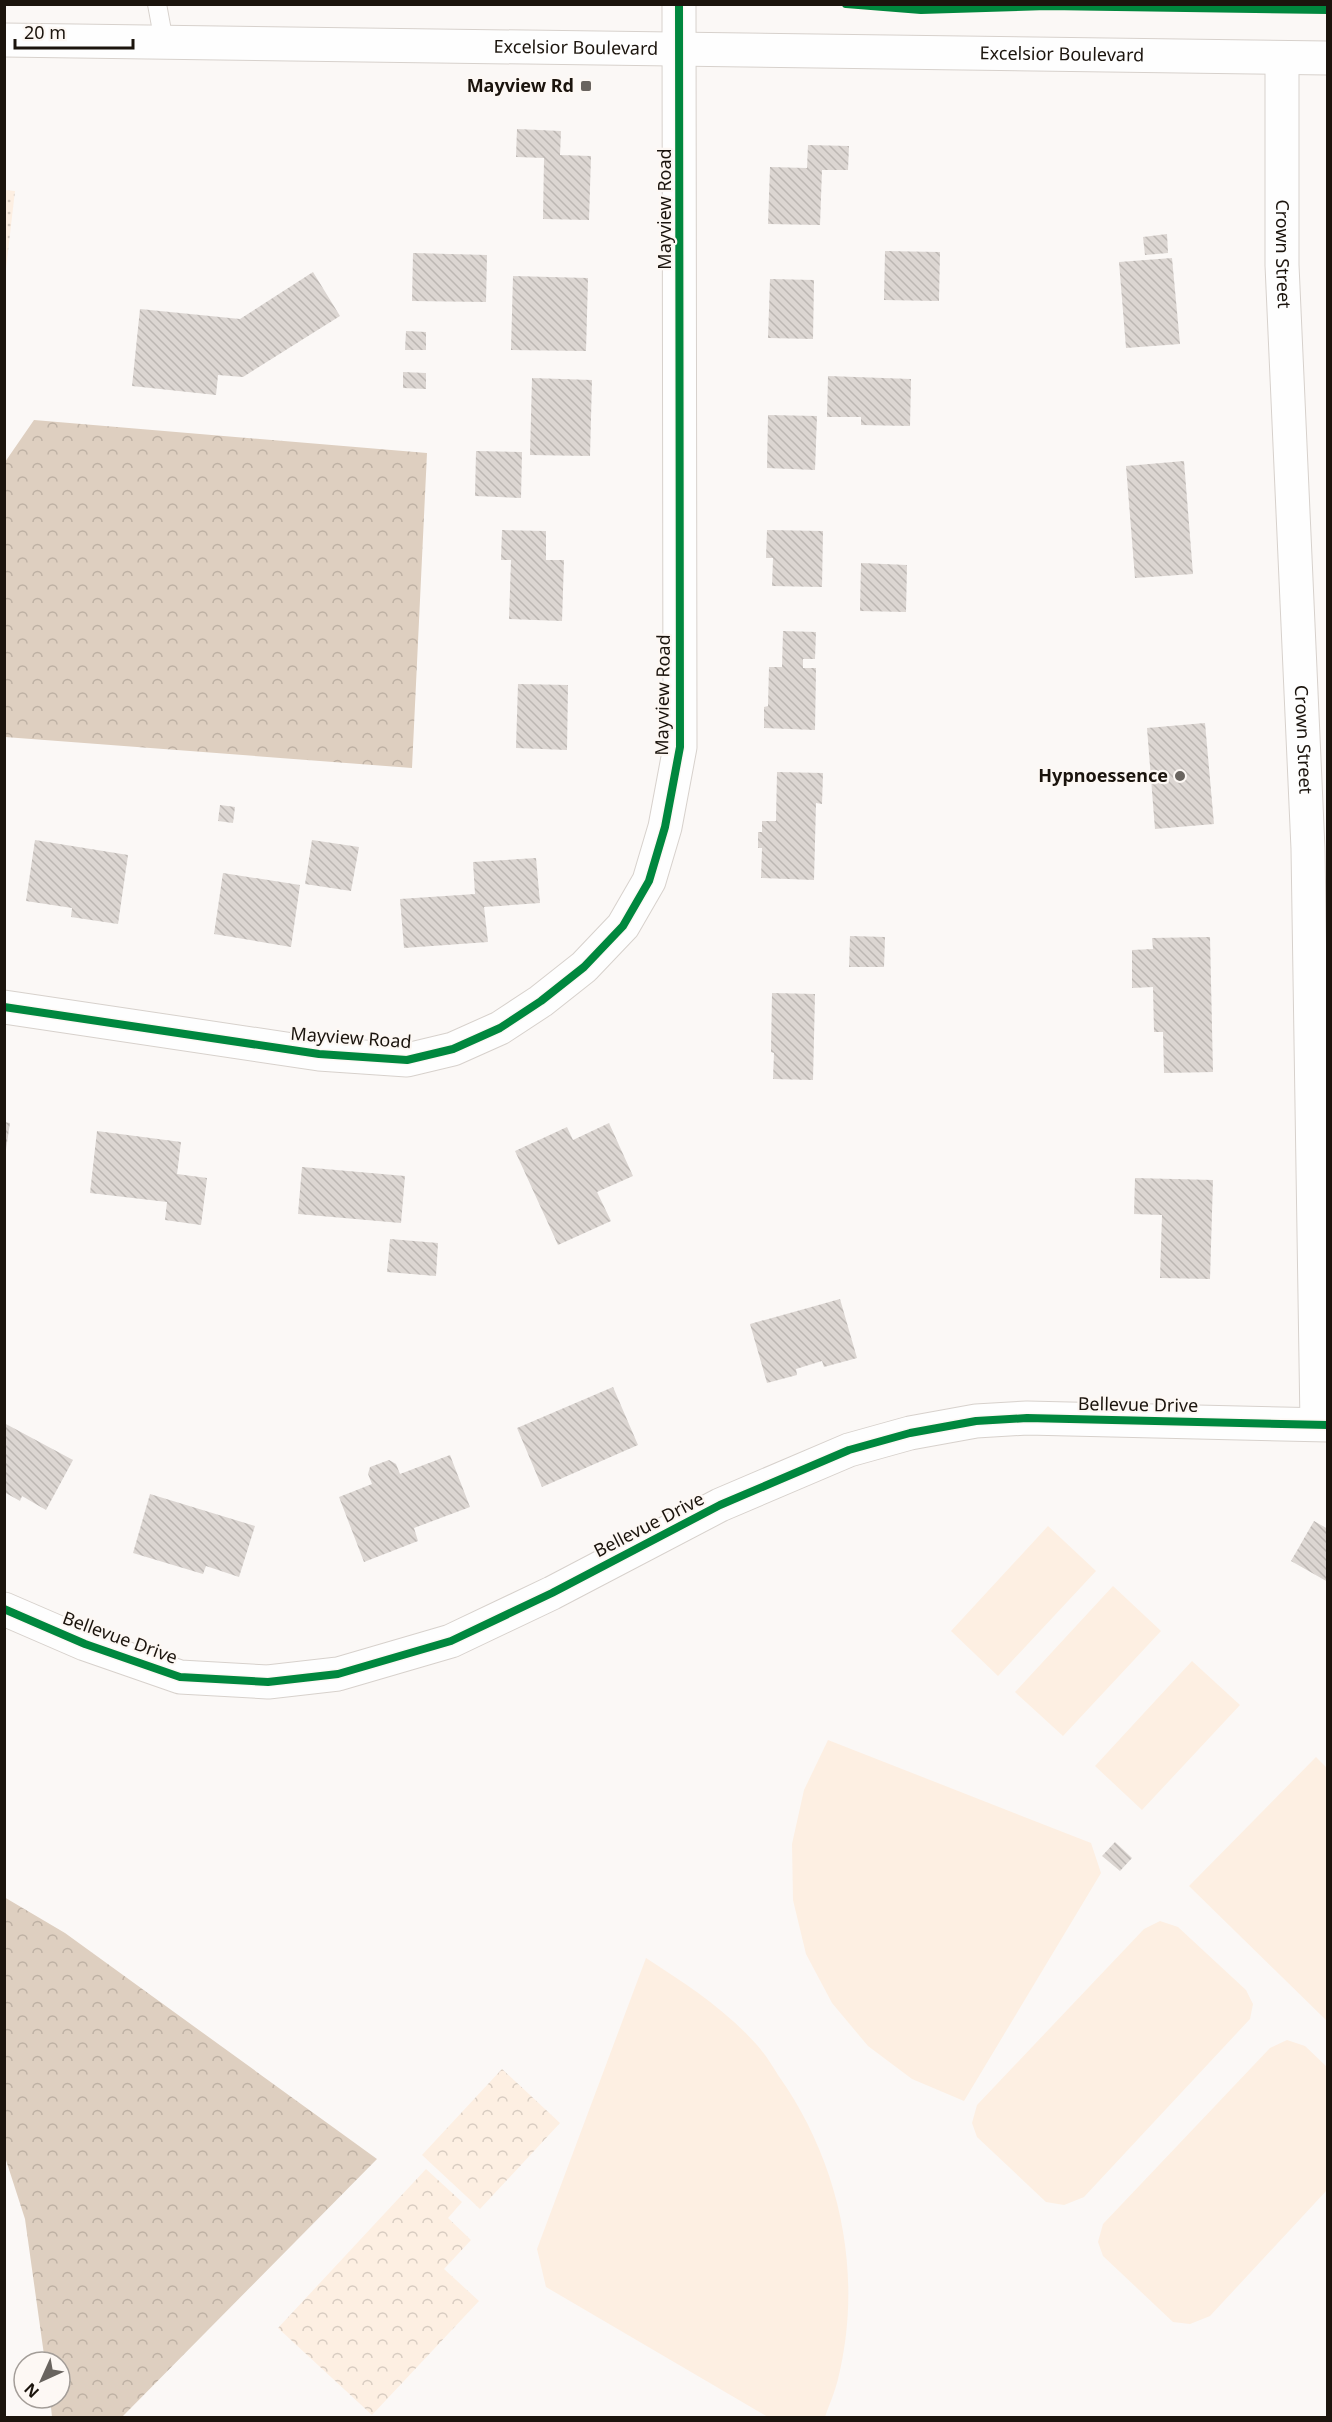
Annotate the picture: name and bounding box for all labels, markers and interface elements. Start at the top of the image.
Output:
scale bar [15,12,134,50]
text: 20 m [24,20,66,44]
street label: Excelsior Boulevard [494,34,658,60]
street label: Excelsior Boulevard [979,40,1144,66]
place label: Mayview Rd [467,73,574,97]
marker: Mayview Rd [579,79,593,93]
street label: Mayview Road [652,148,676,270]
street label: Crown Street [1271,199,1297,310]
street label: Mayview Road [649,634,675,756]
street label: Crown Street [1290,684,1319,795]
place label: Hypnoessence [1038,763,1168,787]
marker: Hypnoessence [1173,769,1187,783]
street label: Mayview Road [290,1021,412,1053]
street label: Bellevue Drive [1078,1391,1198,1417]
street label: Bellevue Drive [589,1486,708,1562]
street label: Bellevue Drive [60,1605,181,1669]
north arrow [12,2350,72,2410]
text: N [19,2378,44,2403]

